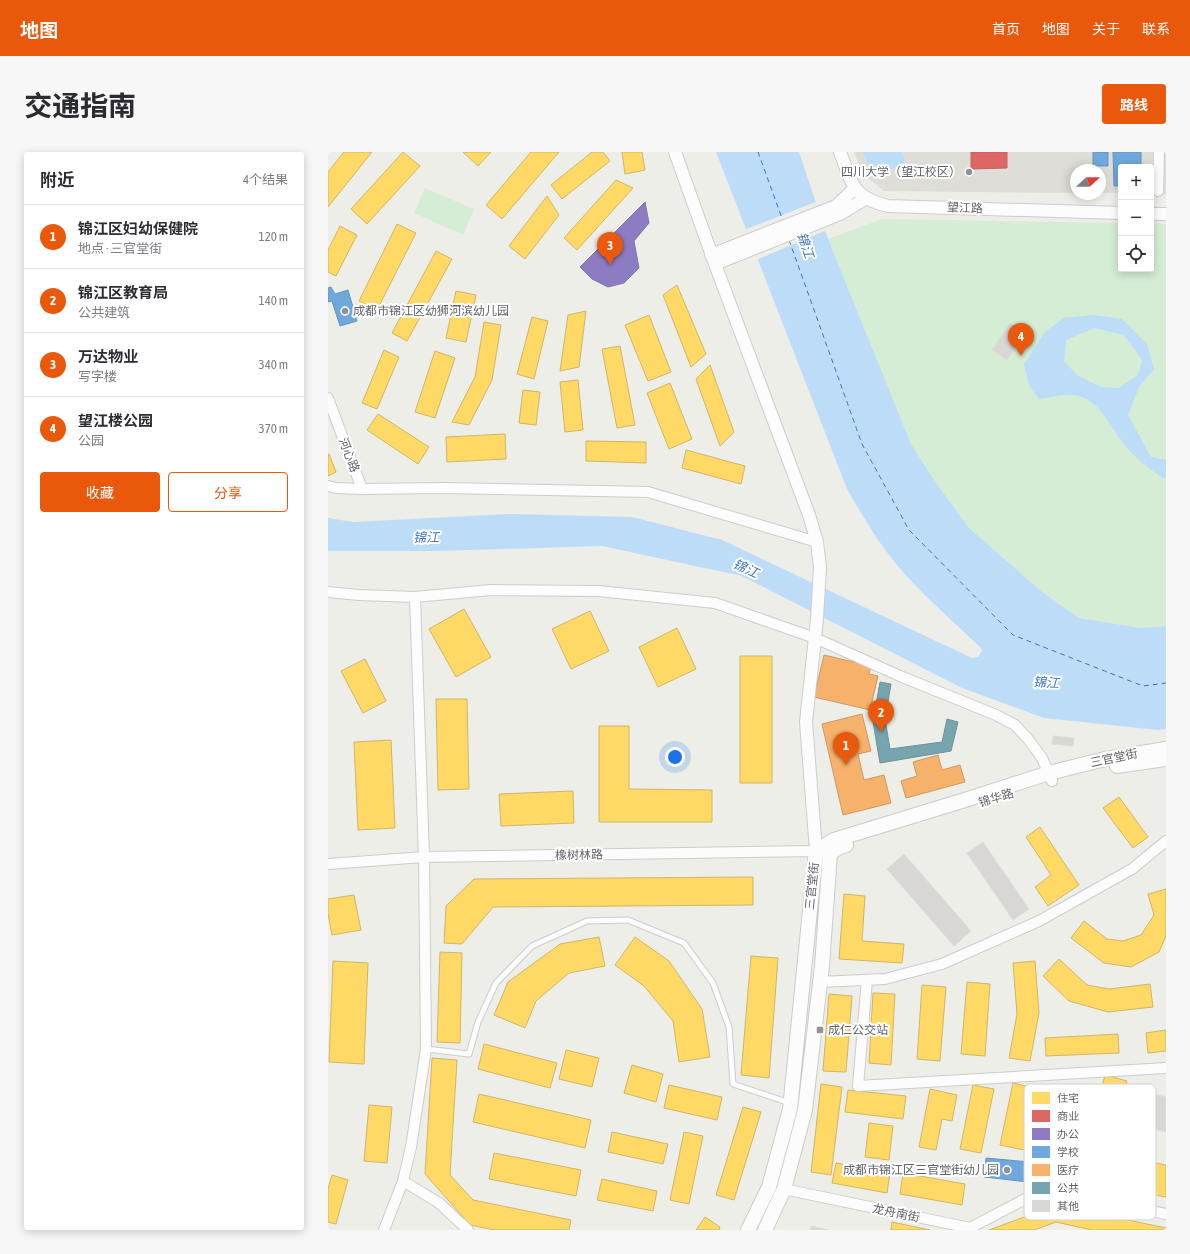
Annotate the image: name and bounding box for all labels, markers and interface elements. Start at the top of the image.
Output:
text: 地图 [20,19,58,41]
text: 首页 [992,21,1020,37]
text: 地图 [1042,21,1070,37]
text: 关于 [1092,21,1120,37]
text: 联系 [1142,21,1170,37]
button: 路线 [1102,84,1166,124]
text: 交通指南 [24,90,136,122]
north arrow [1070,164,1106,200]
map controls [1118,164,1154,272]
button: + [1118,164,1154,200]
place label: 四川大学（望江校区） [841,165,961,179]
marker: 四川大学（望江校区） [964,167,974,177]
text: 附近 [40,170,74,190]
text: 4个结果 [243,172,288,187]
street label: 望江路 [947,200,983,216]
button: − [1118,200,1154,236]
text: 锦江区妇幼保健院 [78,220,198,237]
text: 1 [50,229,56,244]
text: 120 m [259,229,288,244]
water label: 锦江 [794,230,817,262]
pin: 3 [597,232,623,265]
button: locate [1118,236,1154,272]
text: 地点 · 三官堂街 [78,241,162,256]
text: 锦江区教育局 [78,284,168,301]
text: 2 [50,293,56,308]
text: 140 m [259,293,288,308]
place label: 成都市锦江区幼狮河滨幼儿园 [353,304,509,318]
text: 公共建筑 [78,305,130,320]
marker: 成都市锦江区幼狮河滨幼儿园 [340,306,350,316]
pin: 4 [1008,323,1034,356]
text: 万达物业 [78,348,138,365]
text: 3 [50,357,56,372]
text: 340 m [259,357,288,372]
text: 写字楼 [78,369,117,384]
text: 望江楼公园 [78,412,153,429]
text: 4 [50,421,56,436]
text: 370 m [259,421,288,436]
text: 公园 [78,433,104,448]
street label: 河心路 [336,436,362,474]
button: 收藏 [40,472,160,512]
button: 分享 [168,472,288,512]
water label: 锦江 [413,530,441,545]
water label: 锦江 [731,556,763,582]
water label: 锦江 [1033,674,1061,691]
pin: 2 [868,699,894,732]
pin: 1 [833,732,859,765]
street label: 三官堂街 [1089,746,1139,770]
your location [665,747,685,767]
street label: 锦华路 [977,786,1015,810]
street label: 橡树林路 [555,848,603,862]
street label: 三官堂街 [803,861,821,911]
place label: 成仁公交站 [828,1023,888,1037]
marker: 成仁公交站 [815,1025,825,1035]
legend [1024,1084,1156,1220]
text: 住宅 [1057,1092,1079,1104]
text: 商业 [1057,1110,1079,1122]
text: 办公 [1057,1128,1079,1140]
text: 学校 [1057,1146,1079,1158]
place label: 成都市锦江区三官堂街幼儿园 [843,1163,999,1177]
text: 医疗 [1057,1164,1079,1176]
marker: 成都市锦江区三官堂街幼儿园 [1002,1165,1012,1175]
text: 公共 [1057,1182,1079,1194]
text: 其他 [1057,1200,1079,1212]
street label: 龙舟南街 [871,1201,921,1225]

